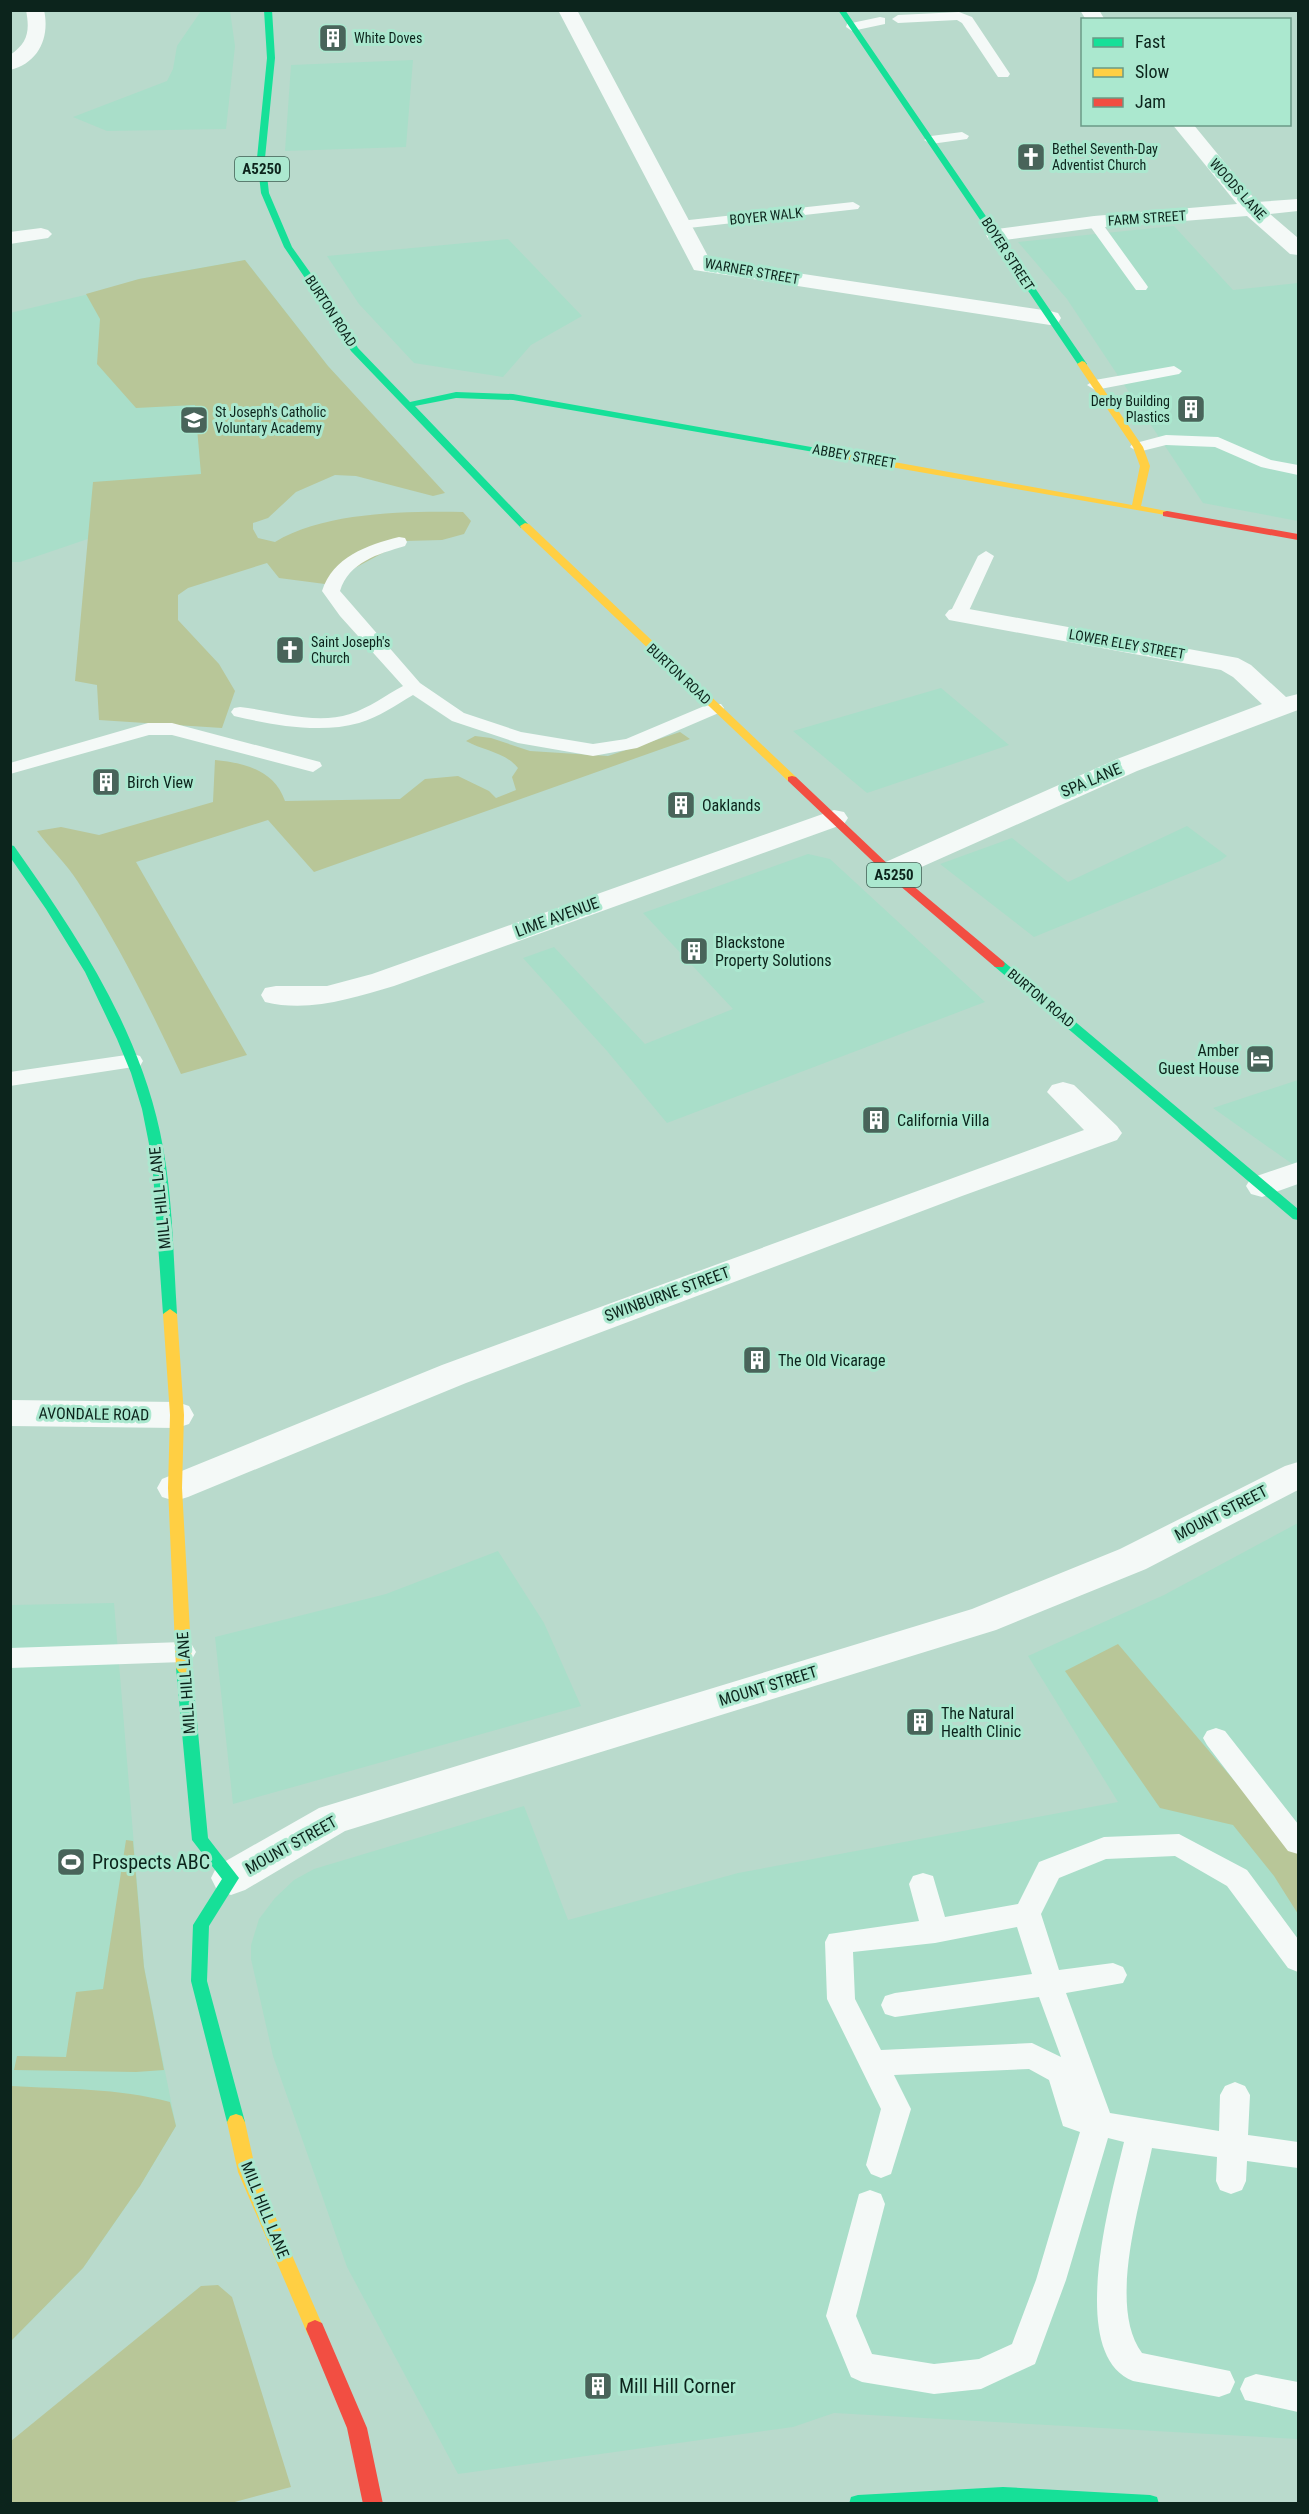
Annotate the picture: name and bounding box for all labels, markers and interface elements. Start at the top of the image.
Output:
legend [1081,18,1291,126]
building icon: White Doves [317,22,349,54]
place label: White Doves [354,30,422,46]
text: Fast [1135,31,1166,52]
text: Slow [1135,61,1170,82]
text: Jam [1135,91,1166,112]
church icon: Bethel Seventh-Day Adventist Church [1015,141,1047,173]
place label: Bethel Seventh-Day Adventist Church [1052,141,1158,173]
street label: WOODS LANE [1206,155,1270,223]
road number: A5250 [235,157,289,181]
street label: BOYER WALK [729,204,804,228]
street label: FARM STREET [1107,207,1187,229]
street label: BOYER STREET [978,214,1038,294]
street label: WARNER STREET [704,255,800,287]
street label: BURTON ROAD [302,272,360,350]
place label: Derby Building Plastics [1091,393,1170,425]
building icon: Derby Building Plastics [1175,393,1207,425]
school or university icon: St Joseph's Catholic Voluntary Academy [178,404,210,436]
place label: St Joseph's Catholic Voluntary Academy [215,404,326,436]
street label: ABBEY STREET [811,441,897,471]
street label: LOWER ELEY STREET [1068,626,1186,662]
church icon: Saint Joseph's Church [274,634,306,666]
place label: Saint Joseph's Church [311,634,390,666]
street label: BURTON ROAD [644,640,714,708]
street label: SPA LANE [1058,759,1124,801]
building icon: Birch View [90,766,122,798]
place label: Birch View [127,773,193,792]
building icon: Oaklands [665,789,697,821]
place label: Oaklands [702,796,761,815]
road number: A5250 [867,863,921,887]
street label: LIME AVENUE [513,893,601,941]
place label: Blackstone Property Solutions [715,933,832,970]
building icon: Blackstone Property Solutions [678,935,710,967]
street label: BURTON ROAD [1005,966,1077,1030]
place label: Amber Guest House [1158,1041,1239,1078]
hotel icon: Amber Guest House [1244,1043,1276,1075]
building icon: California Villa [860,1104,892,1136]
place label: California Villa [897,1111,989,1130]
street label: MILL HILL LANE [145,1146,175,1250]
street label: SWINBURNE STREET [602,1263,732,1325]
building icon: The Old Vicarage [741,1344,773,1376]
place label: The Old Vicarage [778,1351,885,1370]
street label: AVONDALE ROAD [38,1404,150,1424]
street label: MOUNT STREET [1171,1481,1271,1545]
street label: MILL HILL LANE [173,1631,199,1735]
street label: MOUNT STREET [717,1662,819,1710]
place label: The Natural Health Clinic [941,1704,1021,1741]
building icon: The Natural Health Clinic [904,1706,936,1738]
street label: MOUNT STREET [242,1812,340,1878]
sports icon: Prospects ABC [55,1846,87,1878]
place label: Prospects ABC [92,1850,210,1874]
street label: MILL HILL LANE [237,2159,293,2261]
building icon: Mill Hill Corner [582,2370,614,2402]
place label: Mill Hill Corner [619,2374,736,2398]

